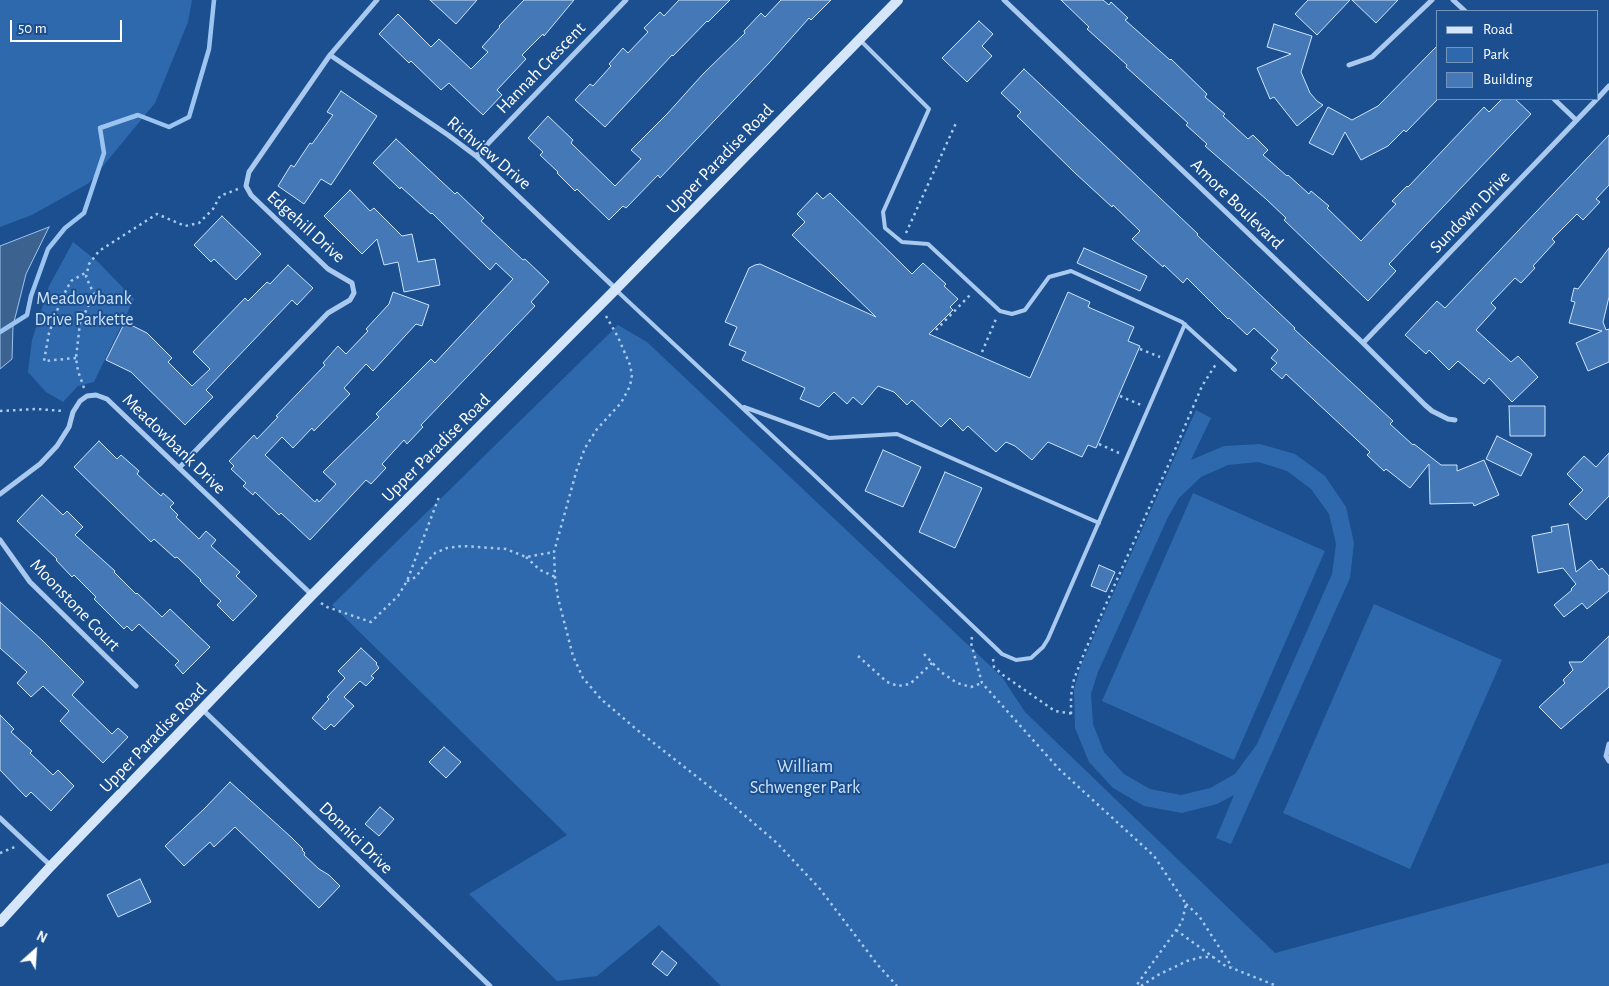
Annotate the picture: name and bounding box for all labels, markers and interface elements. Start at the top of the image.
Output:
scale bar [12,10,125,42]
legend [1436,10,1599,100]
street label: Hannah Crescent [492,18,590,118]
text: 50 m [18,21,47,36]
text: Road [1483,22,1513,37]
text: Park [1483,47,1509,62]
text: Building [1483,72,1533,87]
street label: Upper Paradise Road [662,99,778,219]
street label: Richview Drive [443,112,535,194]
street label: Amore Boulevard [1186,154,1288,254]
street label: Sundown Drive [1425,166,1515,258]
street label: Edgehill Drive [263,186,349,268]
park label: Meadowbank Drive Parkette [34,288,134,330]
street label: Meadowbank Drive [118,389,230,499]
street label: Upper Paradise Road [377,389,495,507]
street label: Moonstone Court [25,554,125,656]
street label: Upper Paradise Road [95,678,211,798]
park label: William Schwenger Park [750,756,860,799]
street label: Donnici Drive [314,797,398,879]
north arrow [10,926,60,976]
text: N [34,929,49,946]

